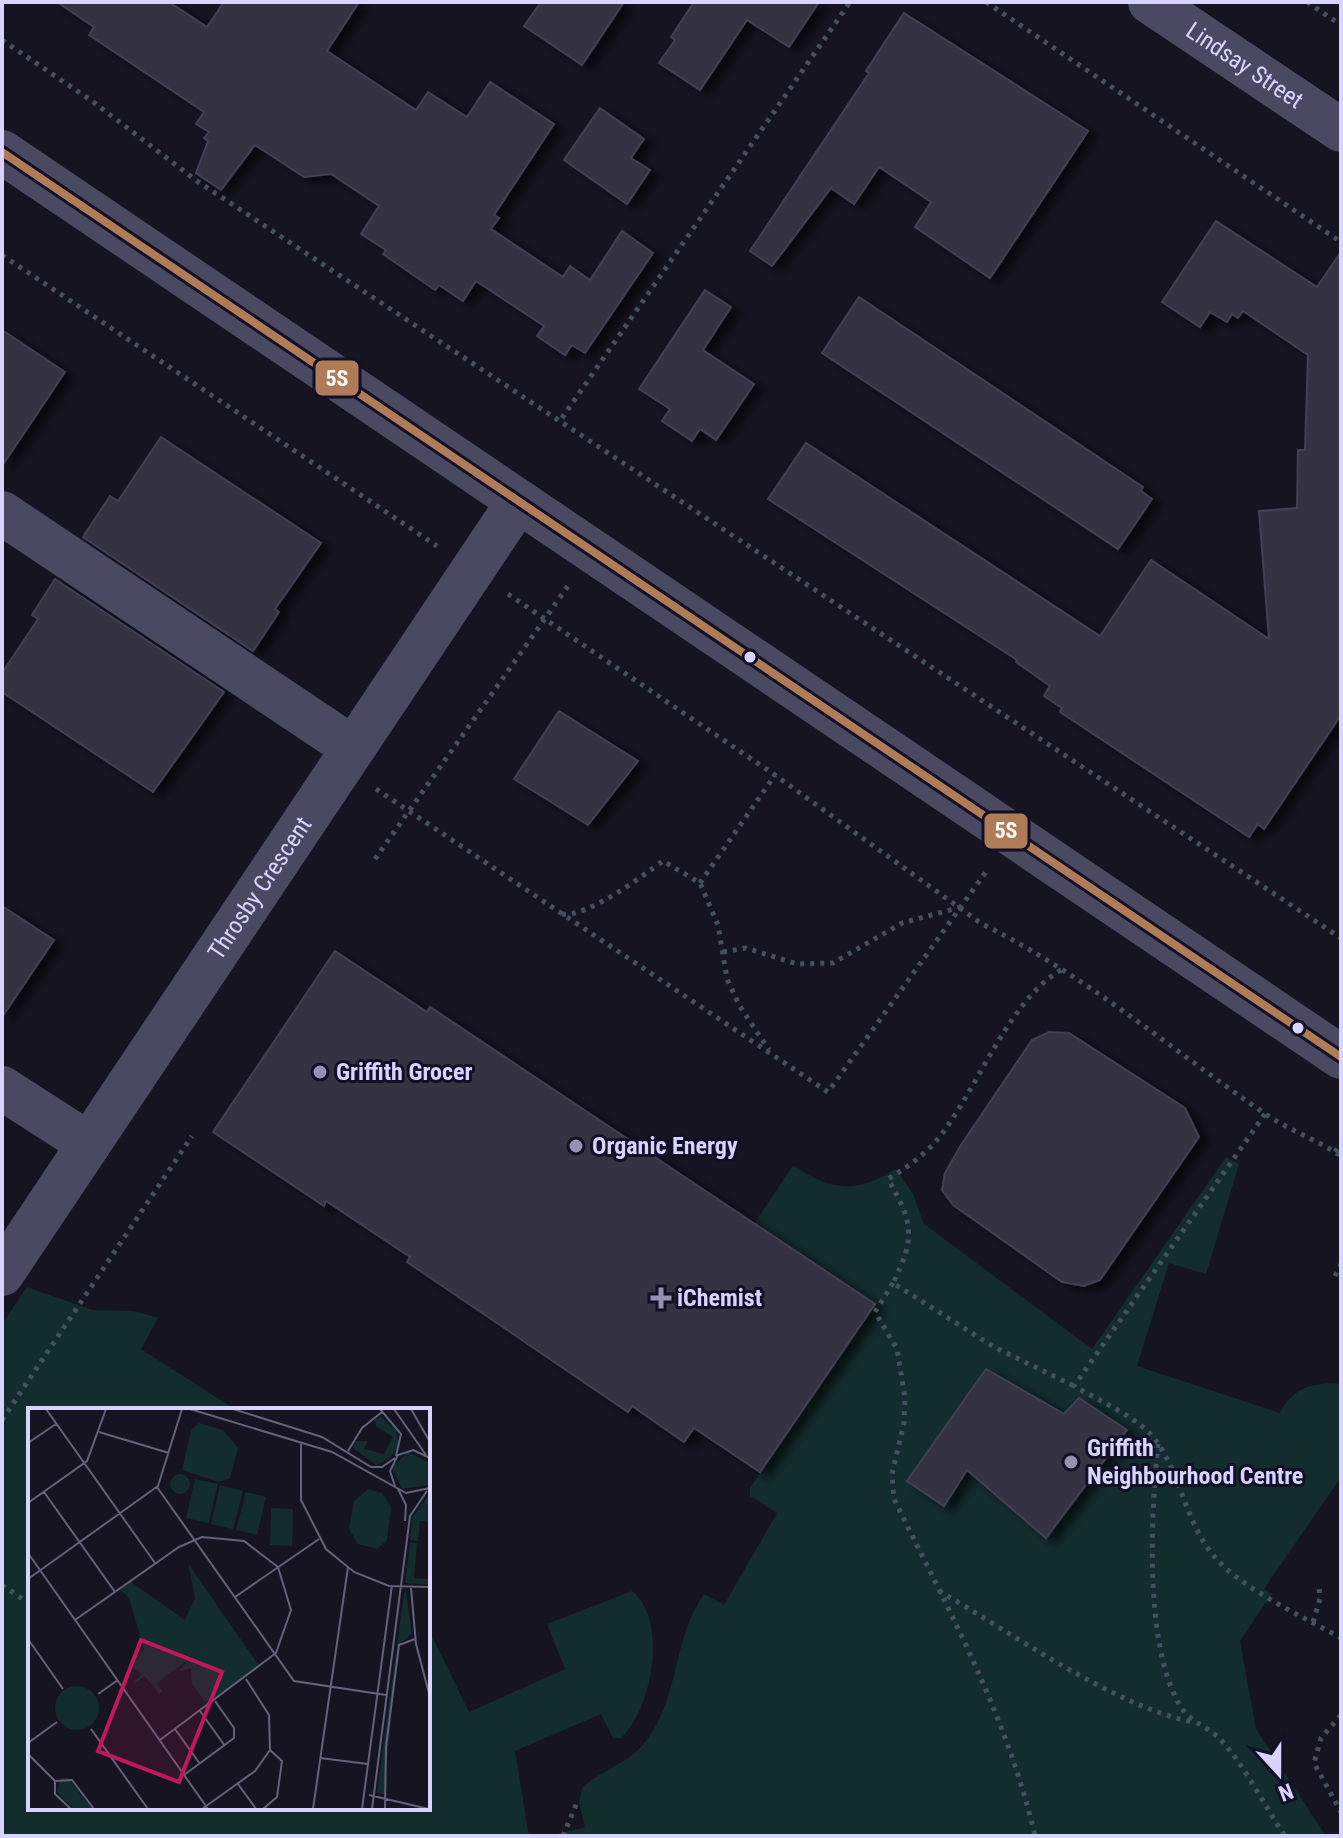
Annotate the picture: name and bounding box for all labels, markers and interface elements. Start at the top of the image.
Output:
street label: Lindsay Street [1181,16,1308,115]
line badge: 5S [314,359,360,397]
text: 5S [326,366,349,391]
unlabelled marker [742,649,758,665]
street label: Throsby Crescent [202,812,317,965]
line badge: 5S [983,812,1029,850]
text: 5S [995,818,1018,843]
unlabelled marker [1290,1020,1306,1036]
place label: Griffith Grocer [336,1058,472,1086]
marker: Griffith Grocer [311,1063,329,1081]
place label: Organic Energy [592,1132,738,1160]
marker: Organic Energy [567,1137,585,1155]
place label: iChemist [677,1284,762,1312]
marker: iChemist [652,1289,670,1307]
inset map [28,1408,430,1810]
place label: Griffith Neighbourhood Centre [1087,1434,1303,1490]
marker: Griffith Neighbourhood Centre [1062,1453,1080,1471]
north arrow [1239,1734,1319,1814]
text: N [1275,1778,1297,1806]

